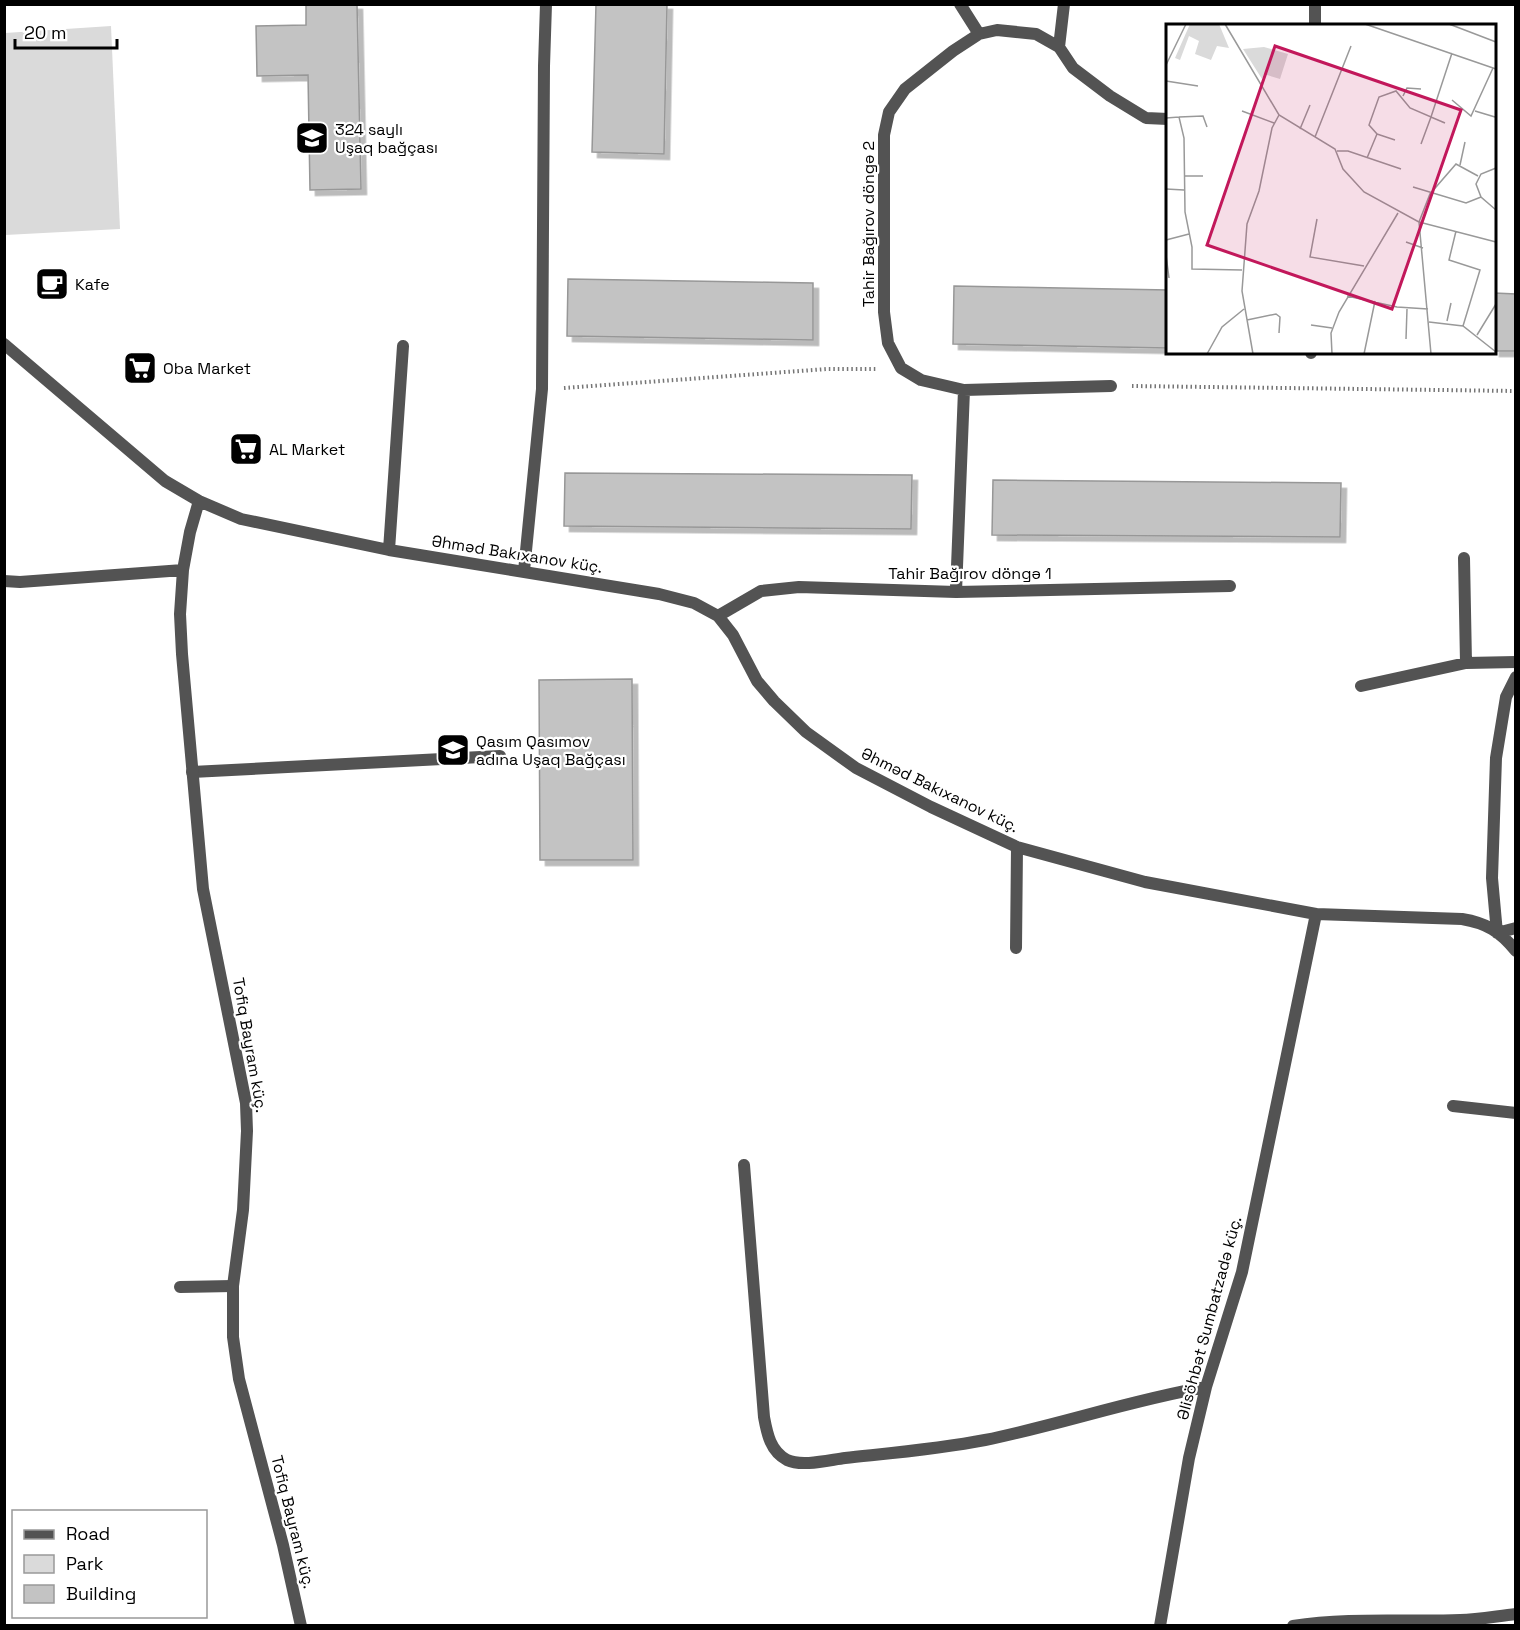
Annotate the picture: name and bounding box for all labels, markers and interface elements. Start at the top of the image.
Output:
scale bar [15,12,117,50]
text: 20 m [24,21,67,44]
inset map [1166,24,1496,354]
place label: 324 saylı Uşaq bağçası [335,119,438,158]
school or university icon: 324 saylı Uşaq bağçası [294,120,330,156]
street label: Tahir Bağırov döngə 2 [858,141,879,307]
cafe icon: Kafe [34,266,70,302]
place label: Kafe [75,274,110,295]
supermarket icon: Oba Market [122,350,158,386]
place label: Oba Market [163,358,251,379]
supermarket icon: AL Market [228,431,264,467]
place label: AL Market [269,439,345,460]
street label: Əhməd Bakıxanov küç. [430,530,604,578]
street label: Tahir Bağırov döngə 1 [888,563,1052,584]
place label: Qasım Qasımov adına Uşaq Bağçası [476,731,626,770]
school or university icon: Qasım Qasımov adına Uşaq Bağçası [435,732,471,768]
street label: Əhməd Bakıxanov küç. [858,743,1022,837]
street label: Tofiq Bayram küç. [228,976,272,1114]
street label: Əlisöhbət Sumbatzadə küç. [1172,1214,1246,1422]
street label: Tofiq Bayram küç. [266,1453,320,1591]
legend [12,1510,207,1618]
text: Road [66,1522,110,1545]
text: Park [66,1552,104,1575]
text: Building [66,1582,136,1605]

